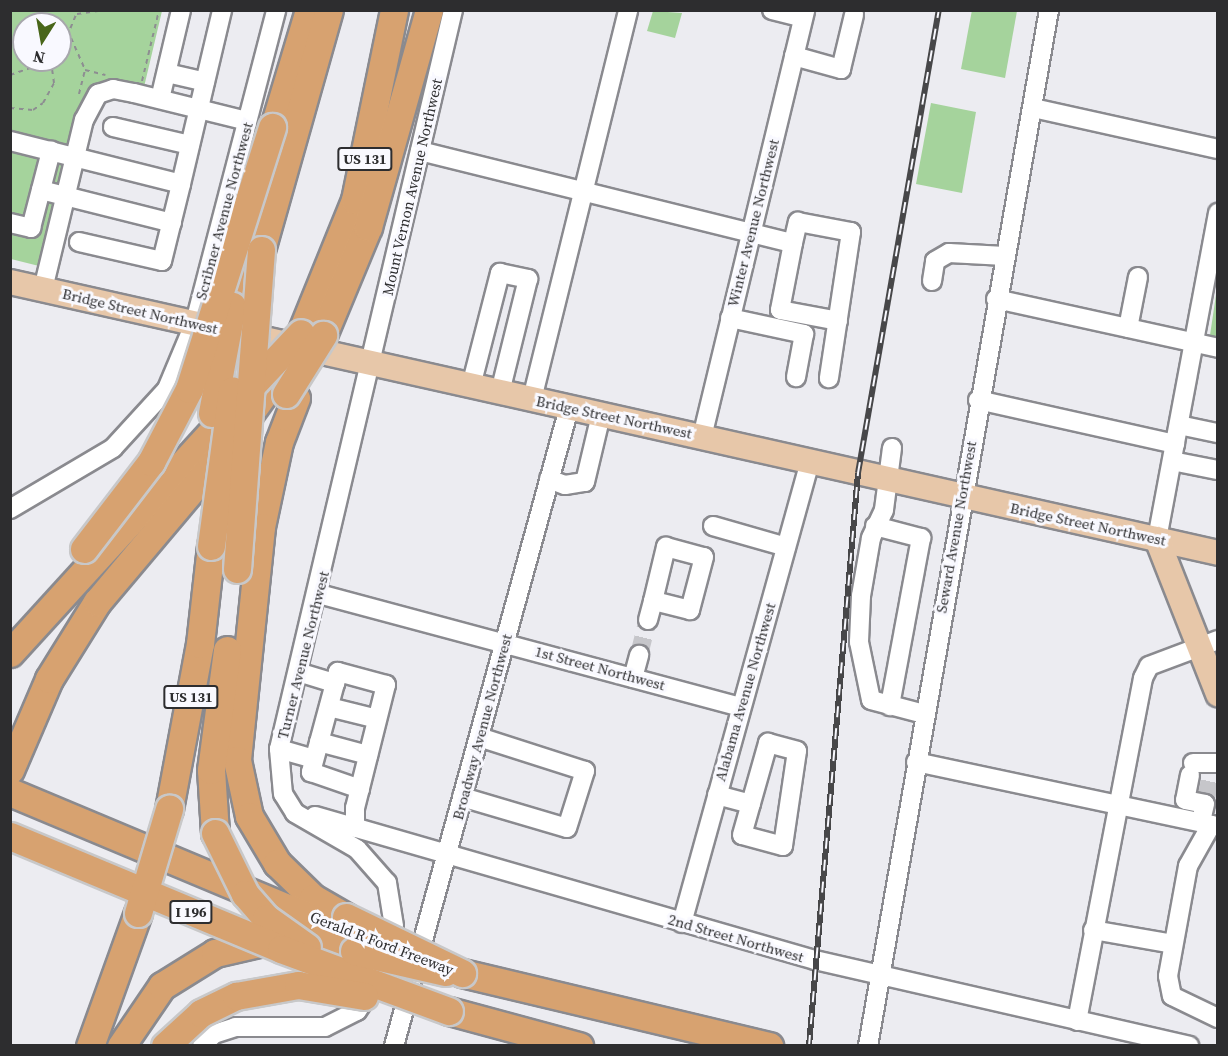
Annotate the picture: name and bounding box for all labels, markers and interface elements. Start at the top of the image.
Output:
north arrow [12,12,72,72]
text: N [31,46,47,70]
street label: Mount Vernon Avenue Northwest [378,77,446,297]
street label: Scribner Avenue Northwest [192,120,256,302]
street label: Winter Avenue Northwest [723,137,783,309]
road number: US 131 [336,148,394,170]
street label: Bridge Street Northwest [61,284,219,338]
street label: Bridge Street Northwest [534,392,694,442]
street label: Seward Avenue Northwest [932,440,980,614]
street label: Bridge Street Northwest [1008,499,1168,549]
street label: Turner Avenue Northwest [273,569,333,741]
street label: Alabama Avenue Northwest [711,601,779,783]
street label: Broadway Avenue Northwest [448,632,516,822]
street label: 1st Street Northwest [533,642,667,694]
road number: US 131 [162,686,219,708]
road number: I 196 [168,901,213,923]
street label: Gerald R Ford Freeway [308,907,456,979]
street label: 2nd Street Northwest [666,910,806,966]

